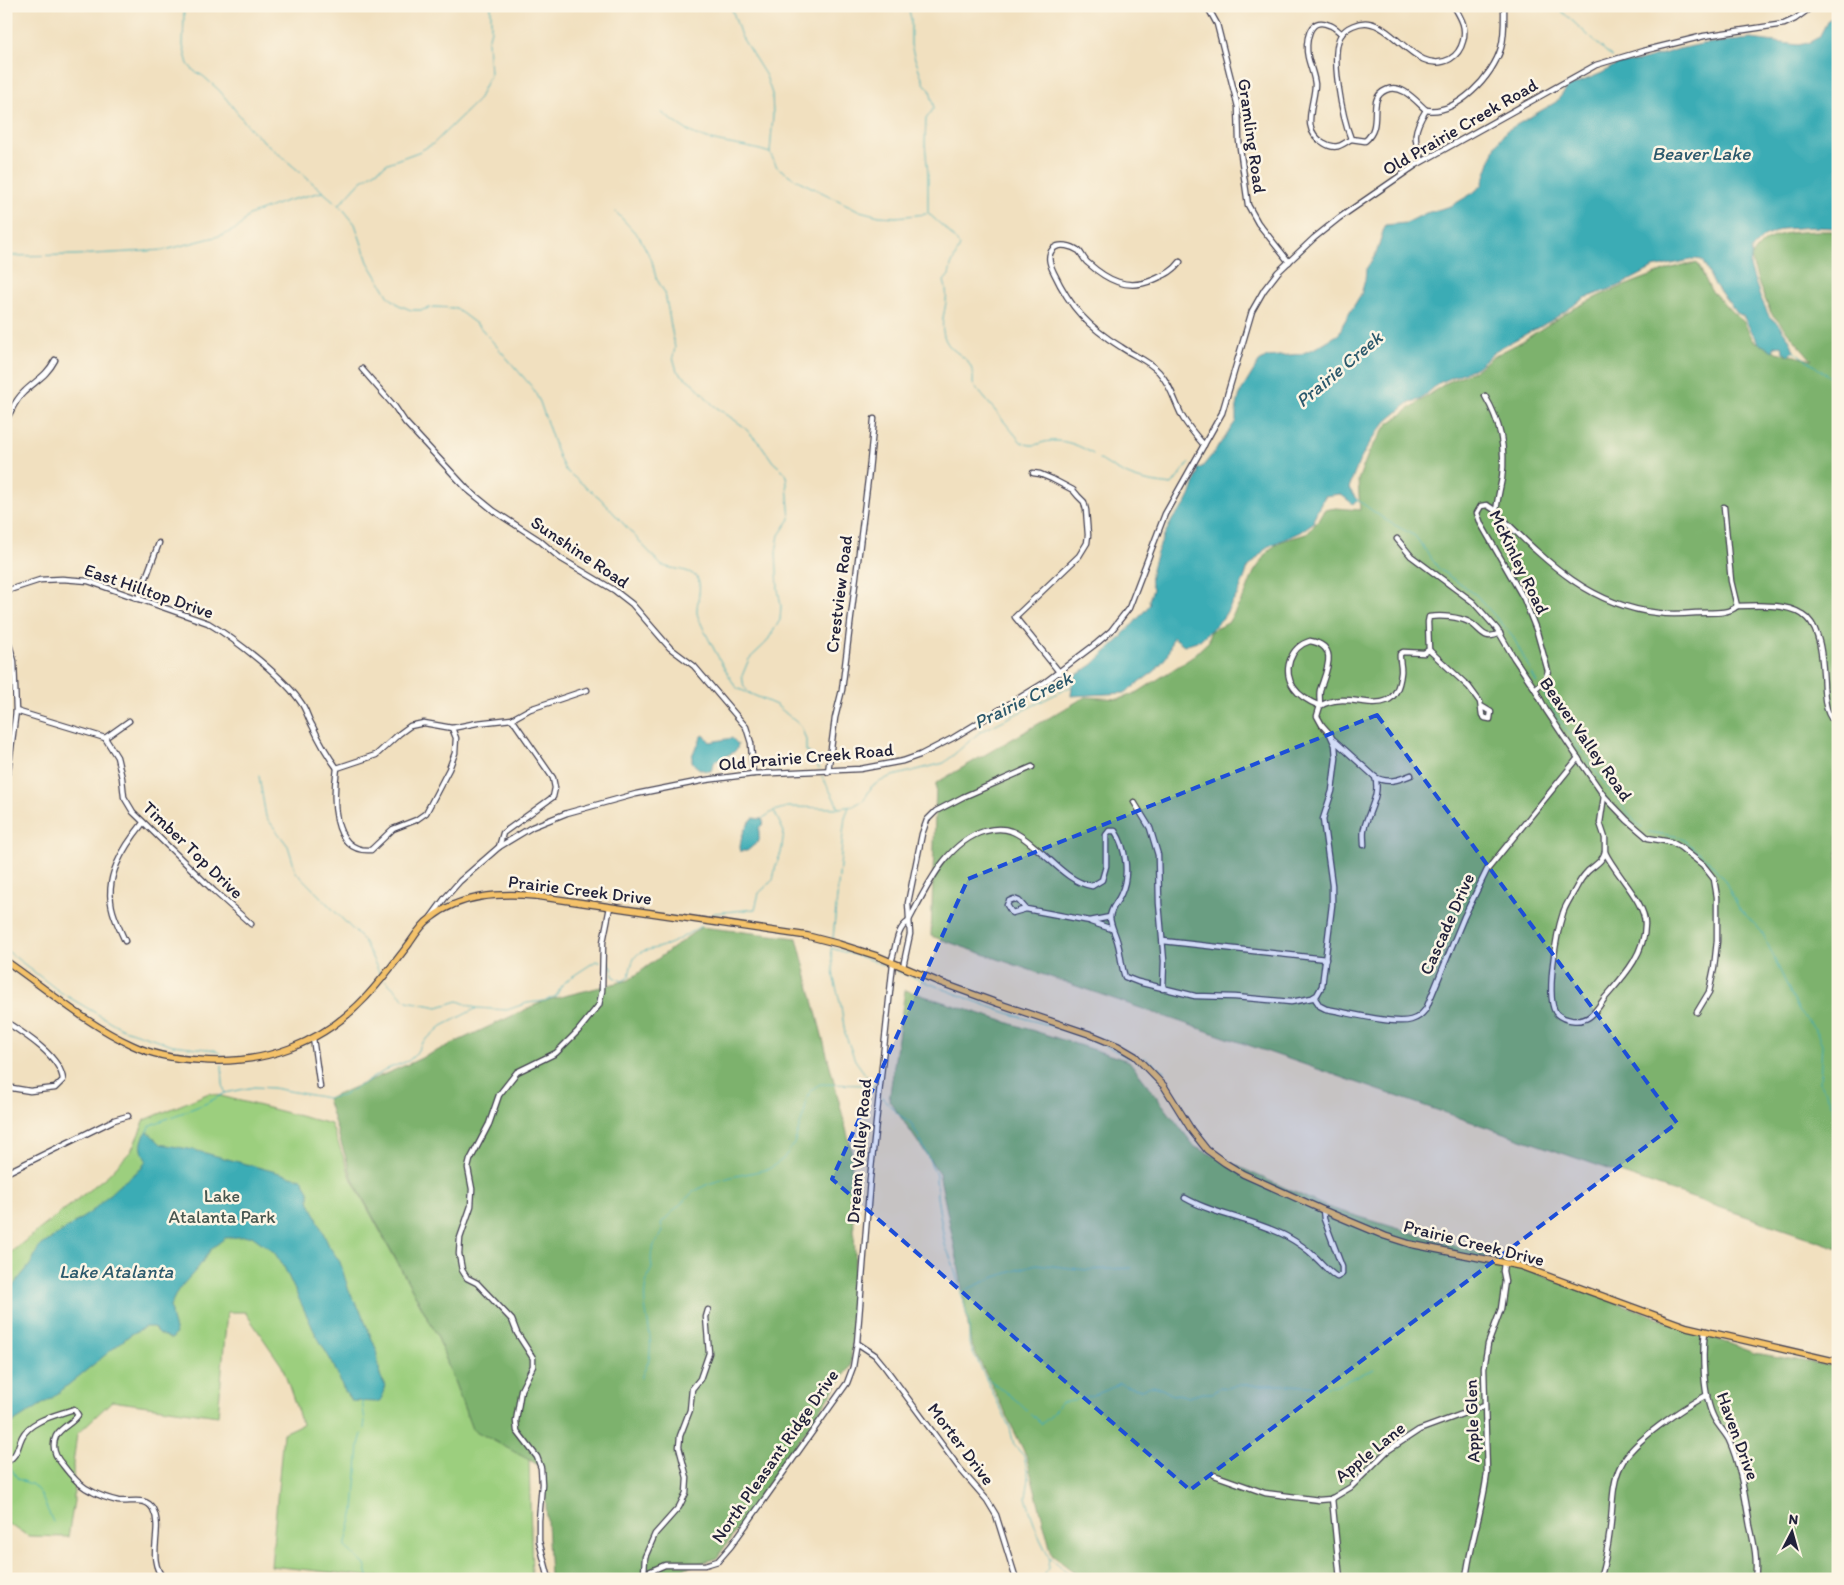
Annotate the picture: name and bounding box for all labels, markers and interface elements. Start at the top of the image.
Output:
street label: Old Prairie Creek Road [1378,74,1542,180]
street label: Gramling Road [1233,77,1271,195]
water label: Beaver Lake [1652,142,1751,165]
water label: Prairie Creek [1291,325,1388,412]
street label: McKinley Road [1484,506,1554,618]
street label: Sunshine Road [527,511,634,593]
street label: Crestview Road [821,534,857,654]
street label: East Hilltop Drive [81,559,217,623]
water label: Prairie Creek [970,666,1077,734]
street label: Beaver Valley Road [1535,673,1637,806]
street label: Old Prairie Creek Road [718,738,895,776]
street label: Timber Top Drive [138,796,248,904]
street label: Prairie Creek Drive [507,870,653,910]
street label: Cascade Drive [1415,870,1479,978]
street label: Dream Valley Road [842,1077,876,1224]
park label: Lake Atalanta Park [168,1185,276,1228]
street label: Prairie Creek Drive [1401,1215,1547,1271]
water label: Lake Atalanta [59,1260,174,1283]
street label: North Pleasant Ridge Drive [707,1365,843,1547]
street label: Apple Glen [1460,1379,1484,1463]
street label: Haven Drive [1712,1389,1764,1483]
street label: Morter Drive [923,1398,999,1490]
street label: Apple Lane [1330,1417,1410,1487]
north arrow [1766,1508,1816,1558]
text: N [1788,1511,1799,1529]

